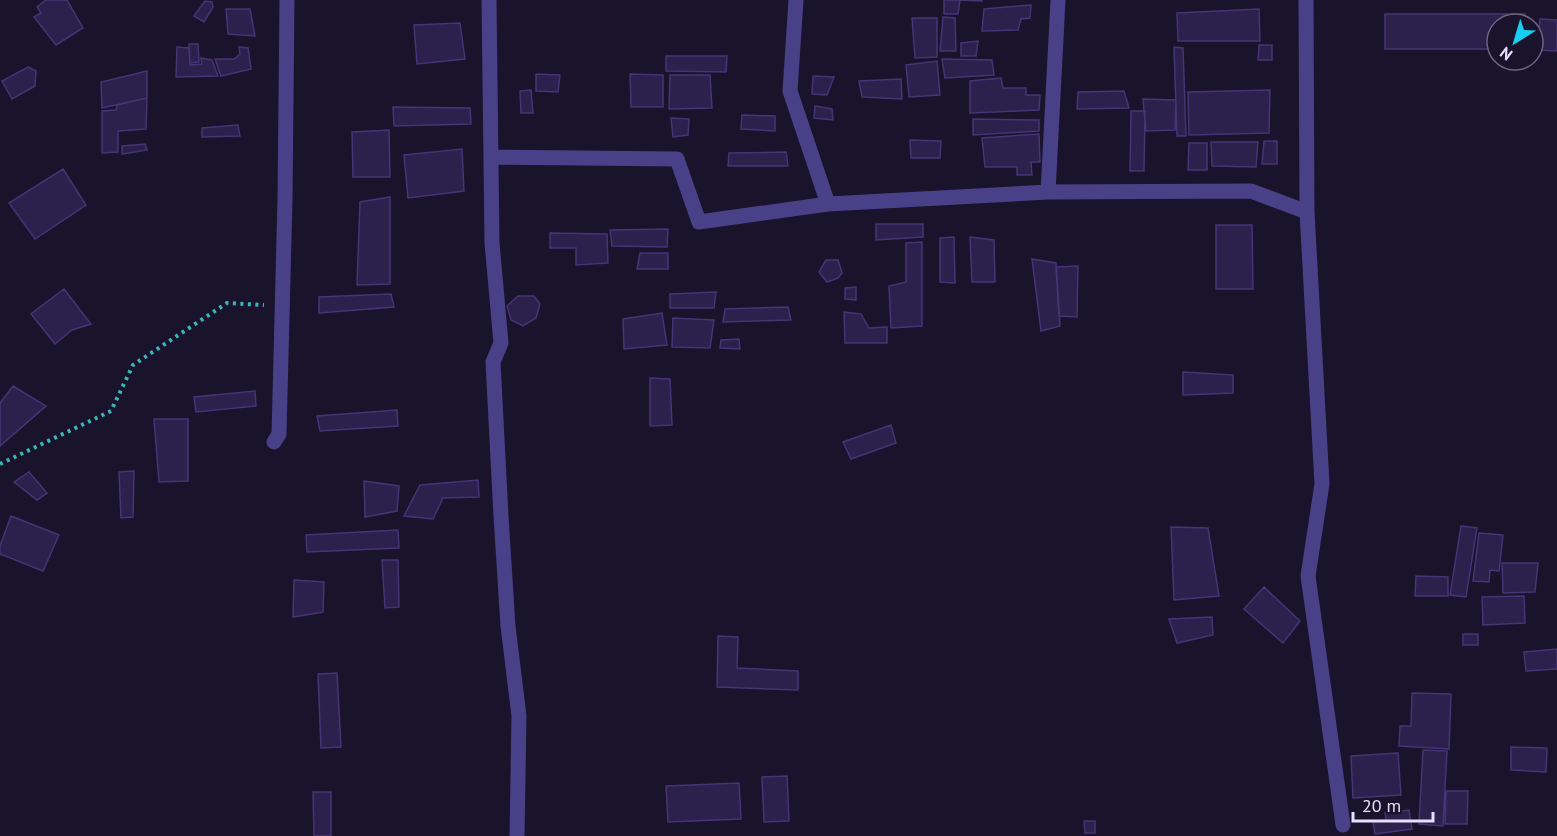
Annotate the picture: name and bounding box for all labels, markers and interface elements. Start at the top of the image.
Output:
north arrow [1485,12,1545,72]
text: N [1496,43,1516,65]
scale bar [1353,785,1432,823]
text: 20 m [1362,794,1401,817]

